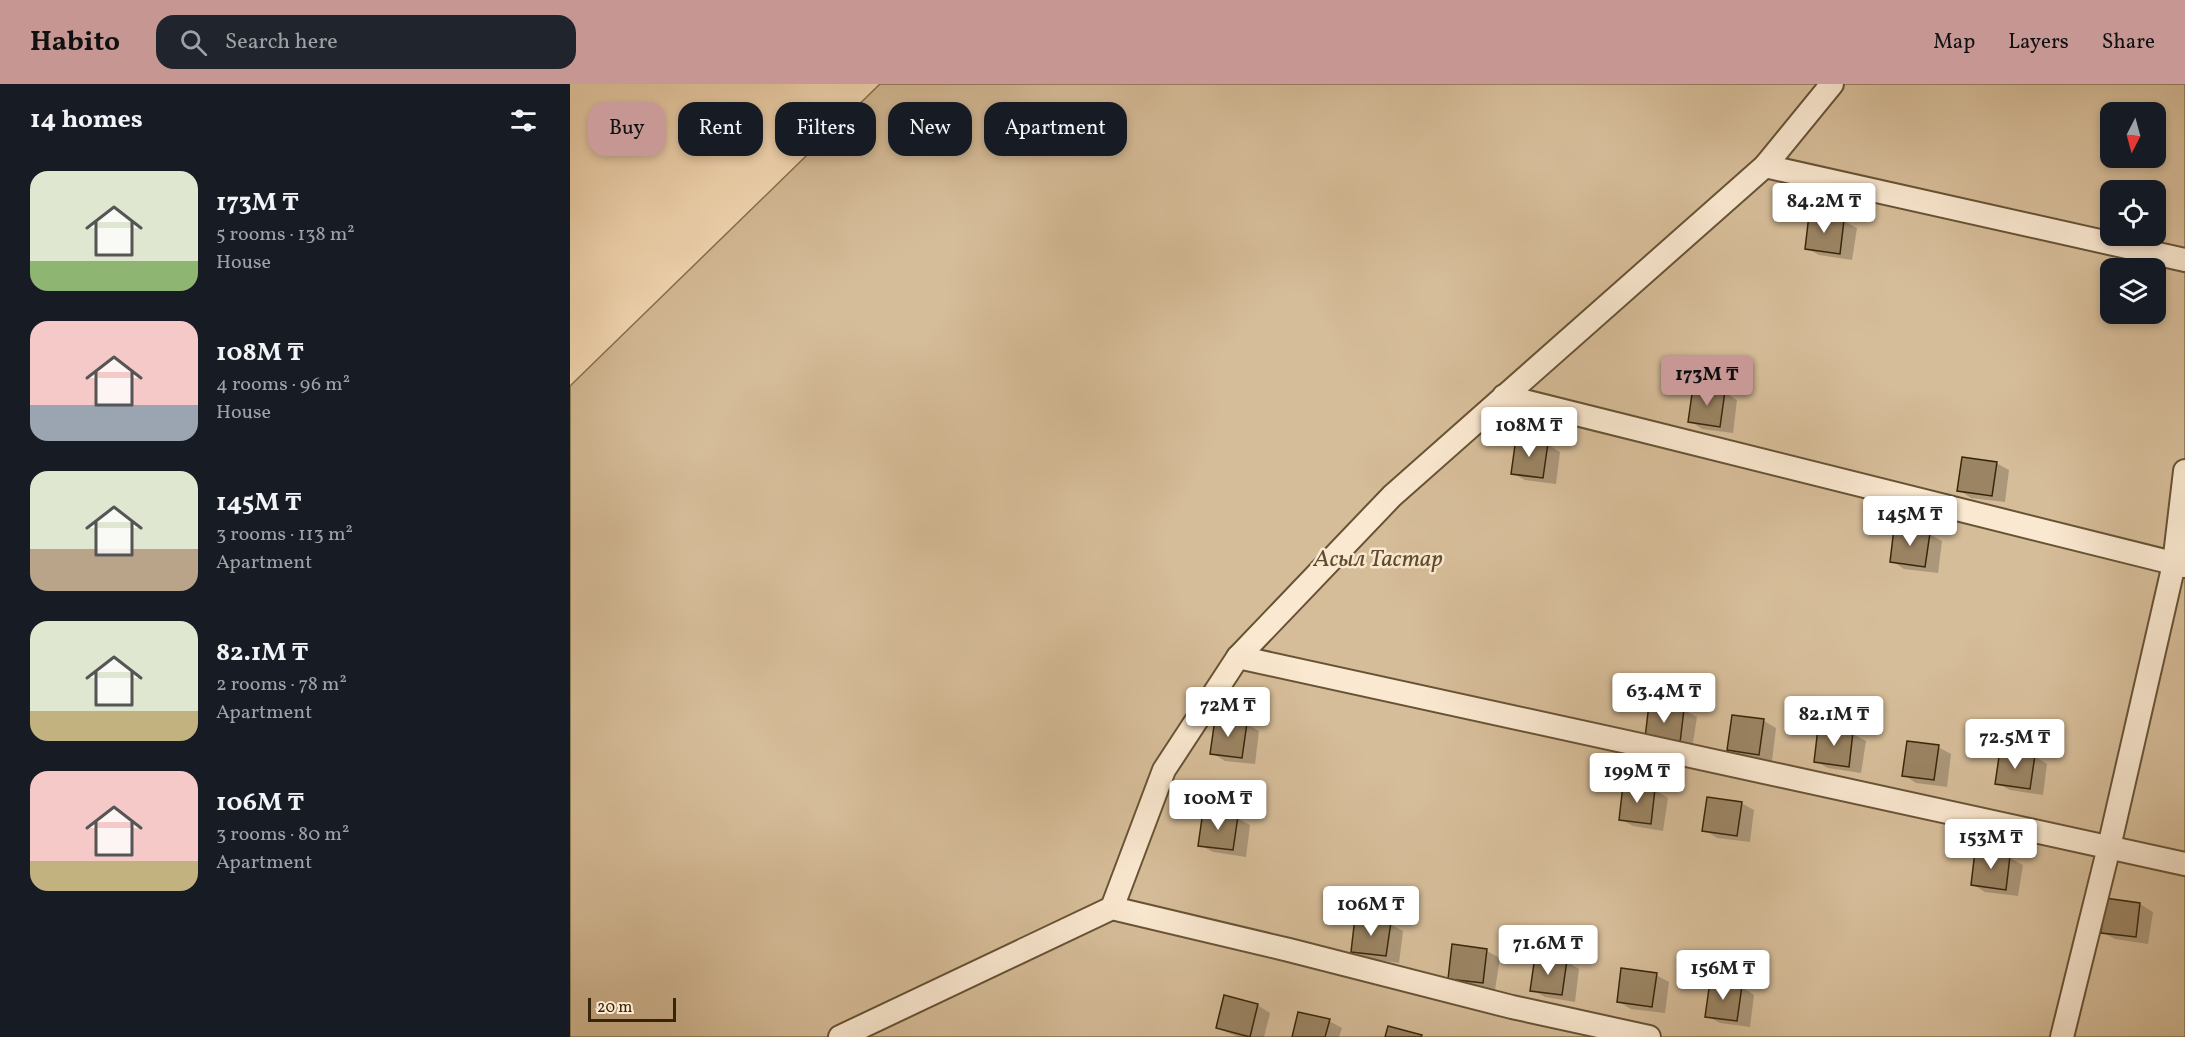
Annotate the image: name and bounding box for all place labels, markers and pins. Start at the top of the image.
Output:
pin: 84.2M ₸ [1769,183,1879,234]
pin: 173M ₸ [1658,356,1756,407]
pin: 108M ₸ [1480,407,1578,458]
pin: 145M ₸ [1861,496,1959,547]
pin: 63.4M ₸ [1609,673,1719,724]
pin: 72M ₸ [1186,687,1270,738]
pin: 82.1M ₸ [1779,696,1889,747]
pin: 72.5M ₸ [1960,719,2070,770]
pin: 199M ₸ [1588,753,1686,804]
pin: 100M ₸ [1169,780,1267,831]
pin: 153M ₸ [1942,819,2040,870]
pin: 106M ₸ [1322,886,1420,937]
pin: 71.6M ₸ [1493,925,1603,976]
pin: 156M ₸ [1674,950,1772,1001]

